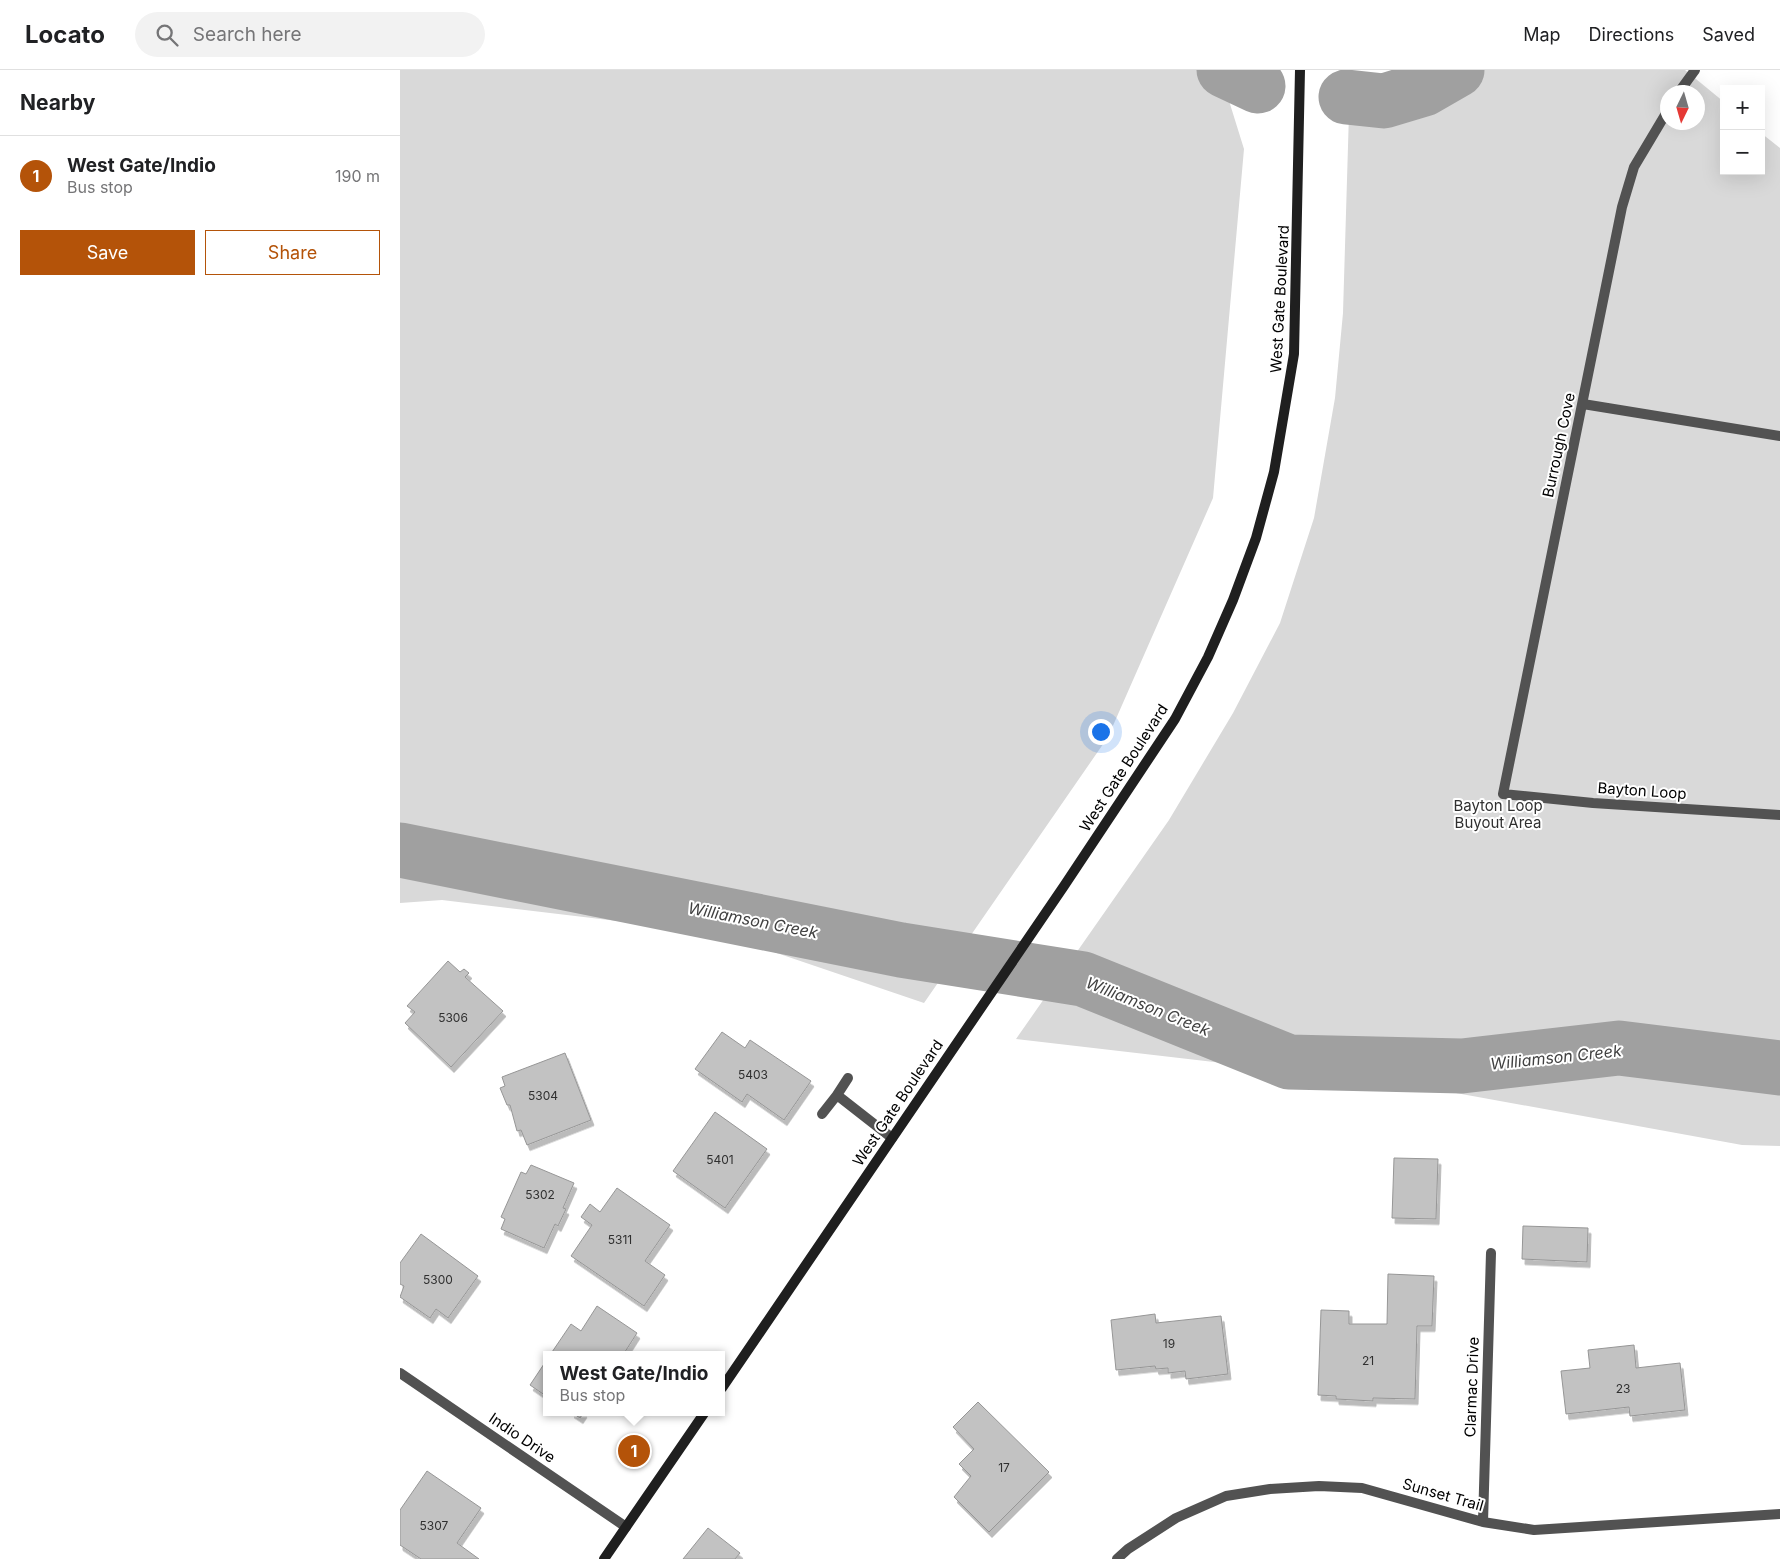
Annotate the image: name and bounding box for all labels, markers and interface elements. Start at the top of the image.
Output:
search box [135,12,485,57]
text: Locato [25,20,105,49]
icon: search [153,21,181,49]
text: Search here [193,23,301,46]
text: Map [1523,24,1561,45]
text: Directions [1589,24,1674,45]
text: Saved [1702,24,1755,45]
north arrow [1660,85,1705,130]
map controls [1720,85,1765,175]
button: + [1720,85,1765,130]
text: Nearby [20,90,95,115]
button: − [1720,130,1765,175]
text: West Gate/Indio [67,154,216,177]
text: 1 [33,166,39,186]
text: 190 m [335,166,380,186]
text: Bus stop [67,177,133,197]
street label: West Gate Boulevard [1266,224,1293,374]
button: Save [20,230,195,275]
button: Share [205,230,380,275]
street label: Burrough Cove [1538,391,1579,499]
street label: West Gate Boulevard [1075,700,1172,835]
your location [1088,719,1114,745]
street label: Bayton Loop [1597,778,1687,803]
park label: Bayton Loop Buyout Area [1453,796,1543,832]
water label: Williamson Creek [686,898,820,942]
water label: Williamson Creek [1083,972,1213,1040]
house number: 5306 [438,1010,468,1025]
street label: West Gate Boulevard [848,1036,947,1169]
water label: Williamson Creek [1489,1040,1623,1074]
house number: 5403 [738,1067,768,1082]
house number: 5304 [528,1088,558,1103]
house number: 5401 [706,1152,734,1167]
house number: 5302 [525,1187,555,1202]
house number: 5311 [608,1232,632,1247]
house number: 5300 [423,1272,453,1287]
house number: 19 [1163,1336,1175,1351]
street label: Clarmac Drive [1460,1336,1483,1438]
popup [543,1351,725,1416]
house number: 21 [1362,1353,1374,1368]
text: West Gate/Indio [560,1362,708,1385]
house number: 23 [1616,1381,1630,1396]
text: Bus stop [560,1385,625,1405]
street label: Indio Drive [485,1408,559,1467]
pin: 1 [618,1432,650,1470]
house number: 17 [998,1460,1010,1475]
street label: Sunset Trail [1400,1474,1486,1515]
house number: 5307 [420,1518,449,1533]

